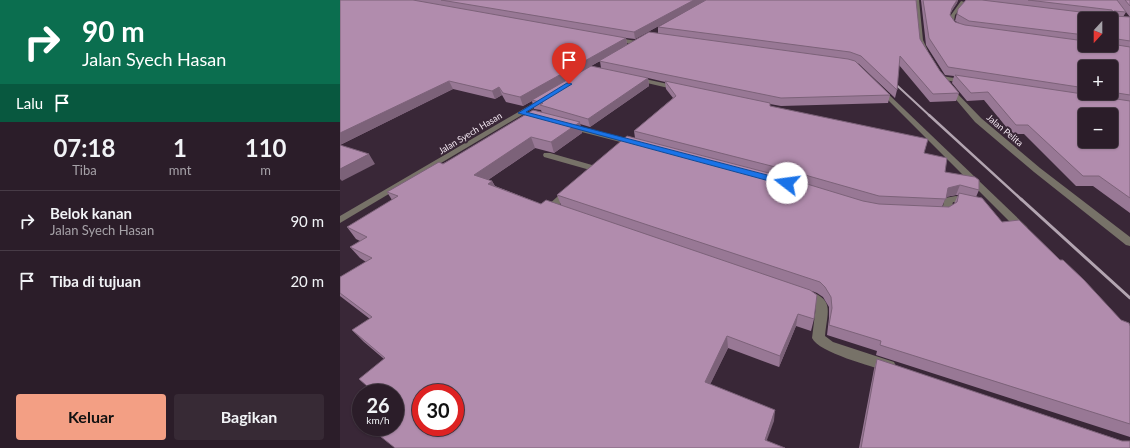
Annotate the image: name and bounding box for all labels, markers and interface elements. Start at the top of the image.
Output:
north arrow [1078,12,1118,52]
map controls [1078,12,1118,148]
text: 90 m [82,14,145,48]
icon: right [16,16,68,68]
pin [552,43,586,84]
text: Jalan Syech Hasan [82,48,226,70]
icon: arrive [558,49,580,71]
button: + [1078,60,1118,100]
icon: arrive [51,92,73,114]
text: Lalu [16,94,43,112]
button: − [1078,108,1118,148]
street label: Jalan Syech Hasan [436,110,504,156]
street label: Jalan Pelita [985,112,1025,148]
text: 07:18 [53,133,115,162]
text: 1 [173,133,187,162]
text: 110 [245,133,287,162]
text: Tiba [72,162,97,178]
text: mnt [169,162,191,178]
text: m [260,162,271,178]
position arrow [766,162,808,204]
text: Belok kanan [50,204,132,222]
icon: right [16,210,38,232]
text: 90 m [290,212,324,230]
text: Jalan Syech Hasan [50,222,154,238]
icon: arrive [16,270,38,292]
text: Tiba di tujuan [50,272,141,290]
text: 20 m [290,272,324,290]
speed limit sign: 30 [412,384,464,436]
text: 26 [366,393,390,417]
button: Keluar [16,394,166,440]
button: Bagikan [174,394,324,440]
text: km/h [366,414,390,426]

